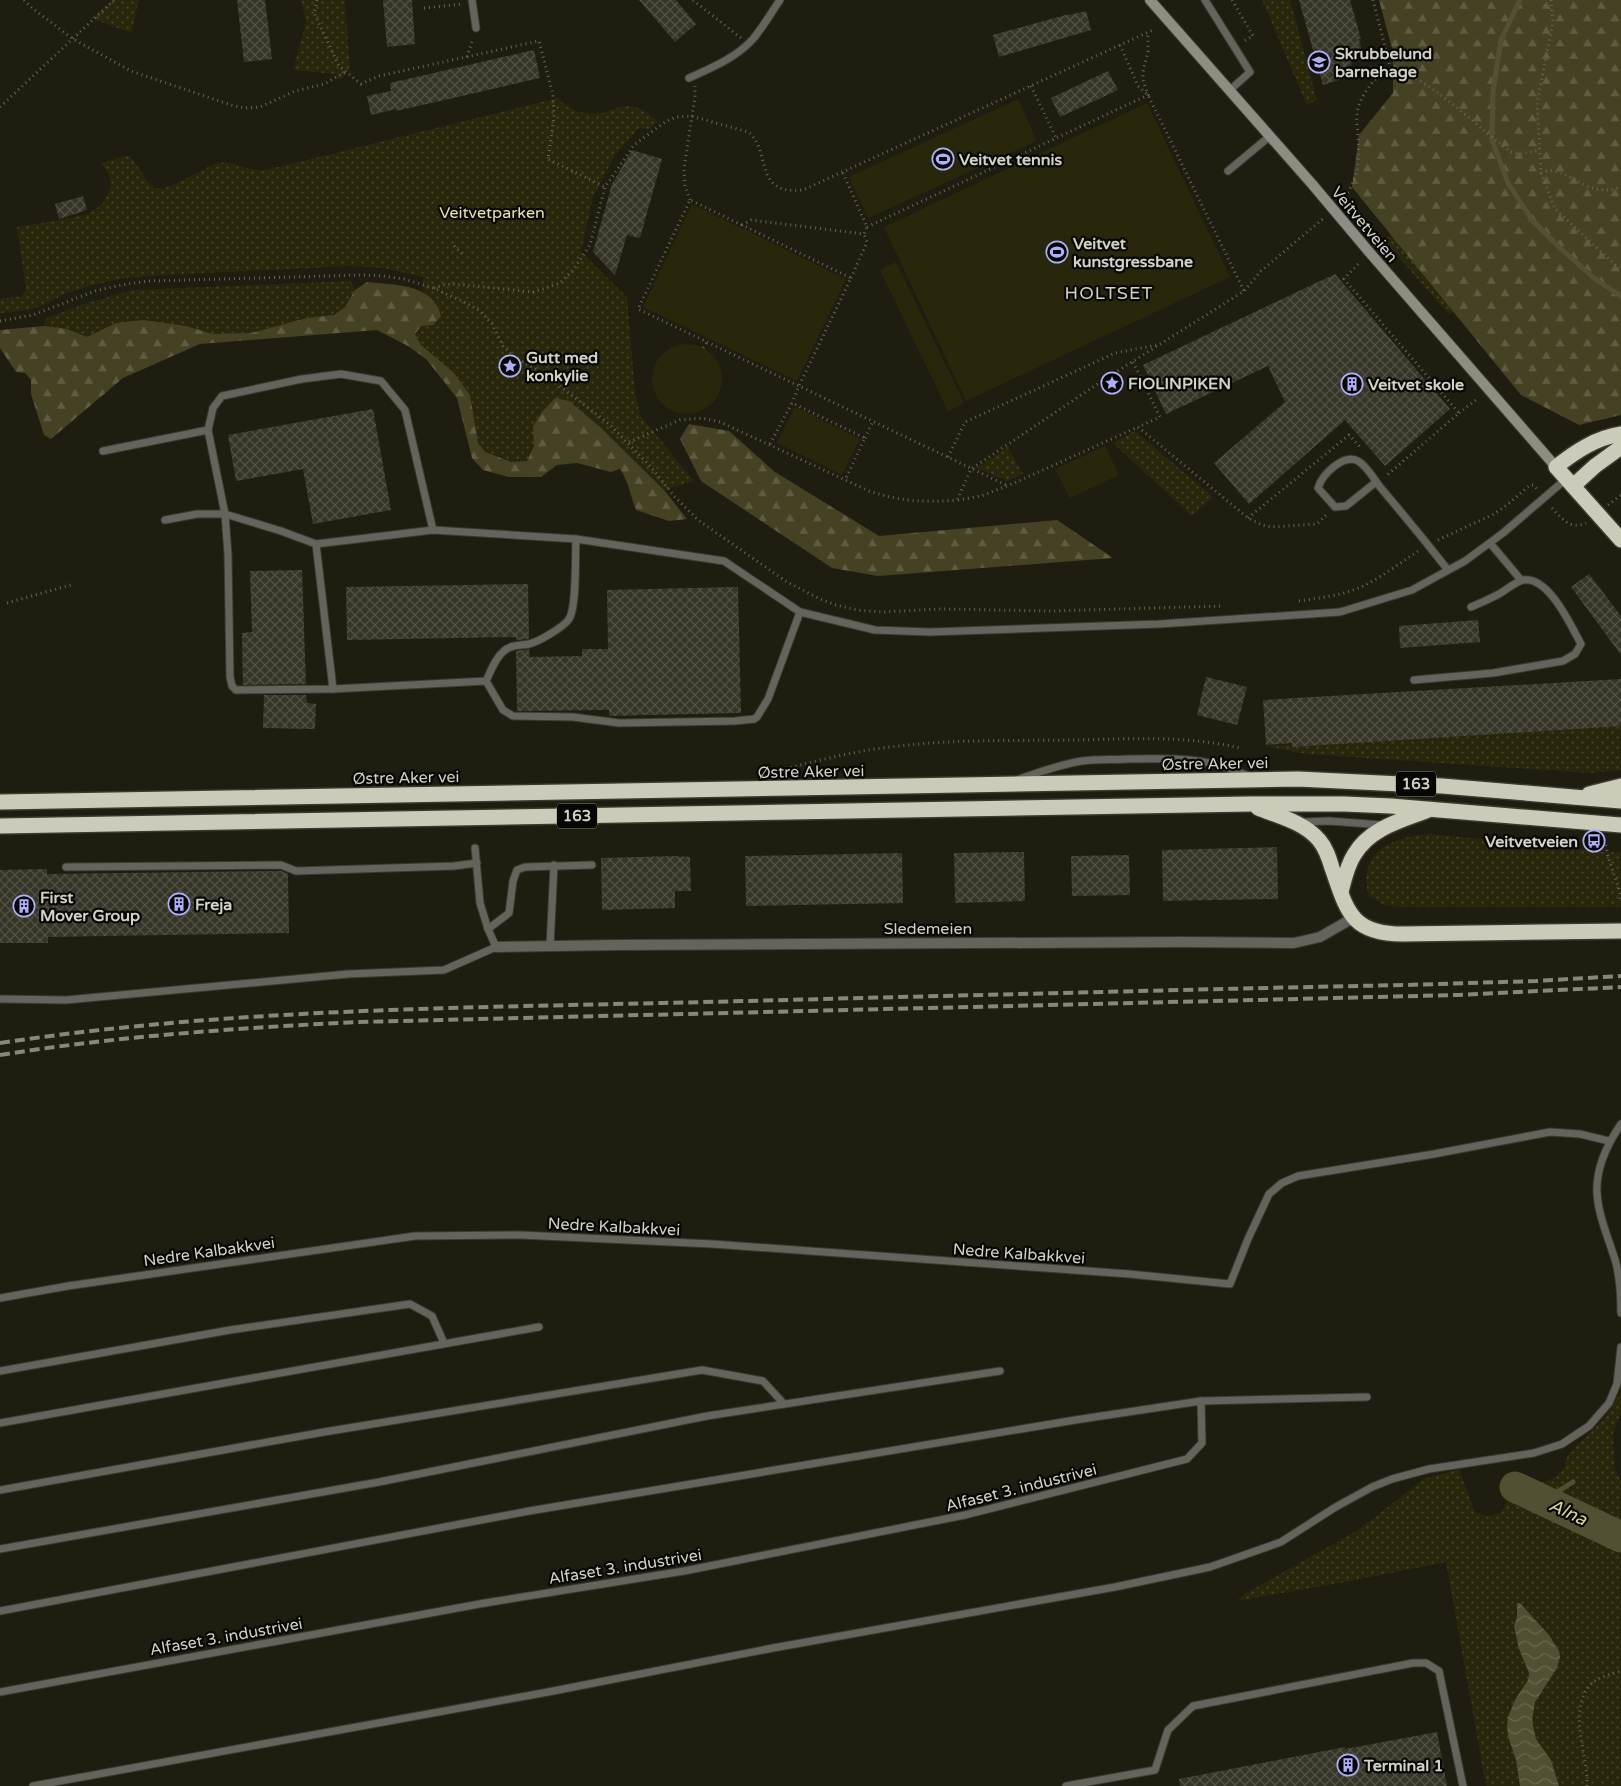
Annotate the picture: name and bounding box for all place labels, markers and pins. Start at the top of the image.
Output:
place label: Skrubbelund barnehage [1335,44,1432,82]
school or university icon: Skrubbelund barnehage [1307,50,1331,74]
sports icon: Veitvet tennis [931,147,955,171]
place label: Veitvet tennis [959,150,1063,170]
place label: Veitvet kunstgressbane [1073,234,1193,272]
sports icon: Veitvet kunstgressbane [1045,240,1069,264]
place label: Gutt med konkylie [526,348,598,386]
place icon: Gutt med konkylie [498,354,522,378]
place icon: FIOLINPIKEN [1100,371,1124,395]
building icon: Veitvet skole [1340,372,1364,396]
place label: FIOLINPIKEN [1128,374,1231,394]
place label: Veitvet skole [1368,375,1464,395]
bus stop icon: Veitvetveien [1582,829,1606,853]
place label: Veitvetveien [1485,832,1578,852]
place label: First Mover Group [40,888,140,926]
building icon: Freja [167,892,191,916]
building icon: First Mover Group [12,894,36,918]
place label: Freja [195,895,232,915]
building icon: Terminal 1 [1336,1753,1360,1777]
place label: Terminal 1 [1363,1756,1444,1776]

